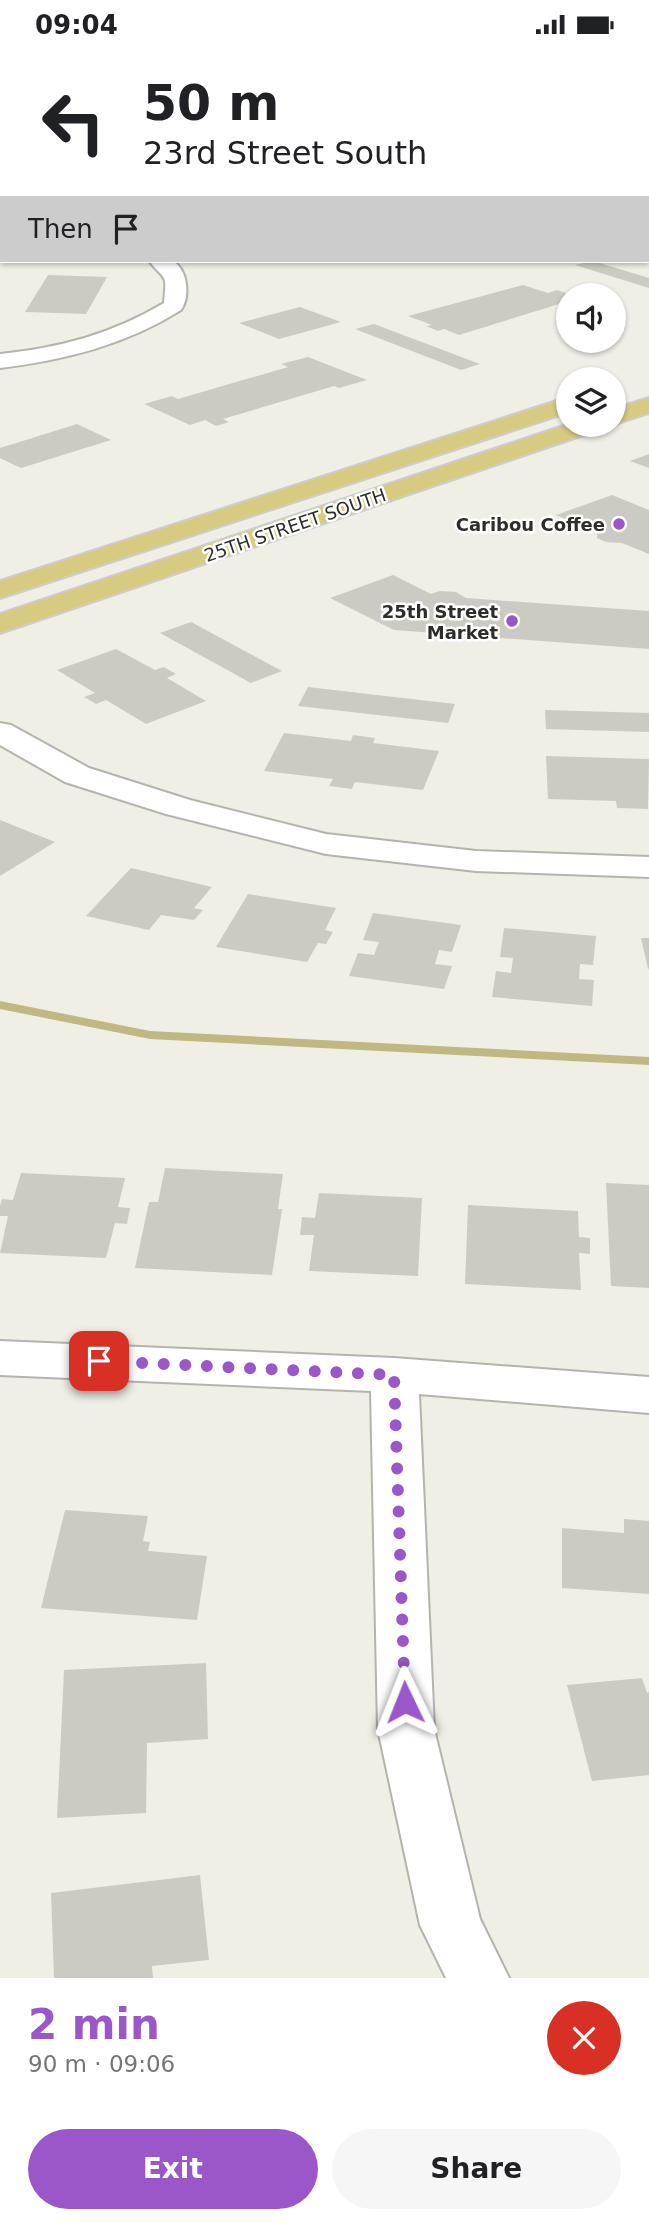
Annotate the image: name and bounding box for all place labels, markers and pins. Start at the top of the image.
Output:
place label: Caribou Coffee [456,514,605,535]
marker: Caribou Coffee [611,516,627,532]
place label: 25th Street Market [382,601,498,643]
marker: 25th Street Market [504,613,520,629]
pin [69,1331,129,1391]

